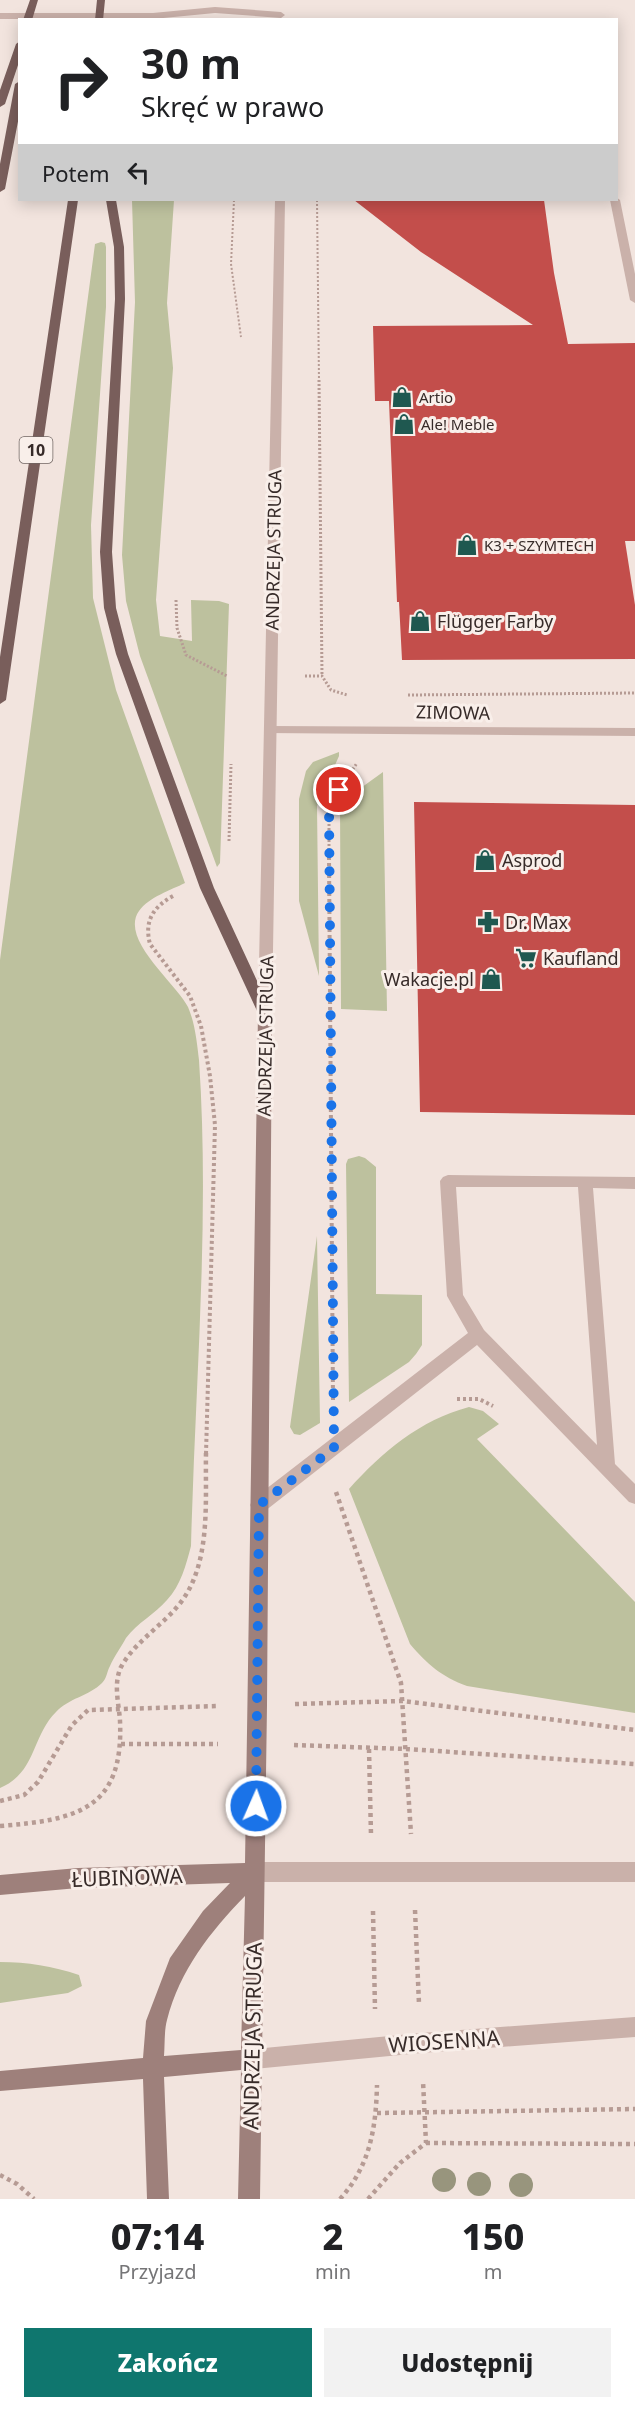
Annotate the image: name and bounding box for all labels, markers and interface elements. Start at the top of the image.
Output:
text: 30 m [141,34,241,91]
icon: right [42,42,120,120]
text: Skręć w prawo [141,88,324,125]
icon: left [122,156,155,189]
text: Potem [42,158,110,188]
shop icon: Artio [390,385,414,409]
place label: Artio [419,387,453,407]
shop icon: Ale! Meble [392,412,416,436]
place label: Ale! Meble [421,414,494,434]
road number: 10 [20,437,52,463]
street label: ANDRZEJA STRUGA [260,469,286,631]
shop icon: K3 + SZYMTECH [455,533,479,557]
place label: K3 + SZYMTECH [484,535,594,555]
shop icon: Flügger Farby [408,609,432,633]
place label: Flügger Farby [437,609,554,633]
street label: ZIMOWA [416,699,491,725]
pin [313,764,364,815]
icon: arrive [322,773,355,806]
shop icon: Asprod [473,848,497,872]
place label: Asprod [502,848,562,872]
pharmacy icon: Dr. Max [476,910,500,934]
place label: Dr. Max [505,910,569,934]
supermarket icon: Kaufland [514,946,538,970]
place label: Kaufland [543,946,619,970]
street label: ANDRZEJA STRUGA [252,955,278,1117]
place label: Wakacje.pl [384,967,474,991]
shop icon: Wakacje.pl [479,967,503,991]
position arrow [224,1774,288,1838]
street label: ŁUBINOWA [71,1861,184,1893]
street label: ANDRZEJA STRUGA [236,1941,268,2130]
street label: WIOSENNA [387,2023,501,2059]
text: 07:14 [111,2212,204,2261]
text: 2 [323,2212,343,2261]
text: 150 [462,2212,524,2261]
text: Przyjazd [118,2258,196,2285]
text: min [315,2258,351,2285]
text: m [484,2258,502,2285]
button: Zakończ [24,2328,312,2397]
button: Udostępnij [324,2328,611,2397]

